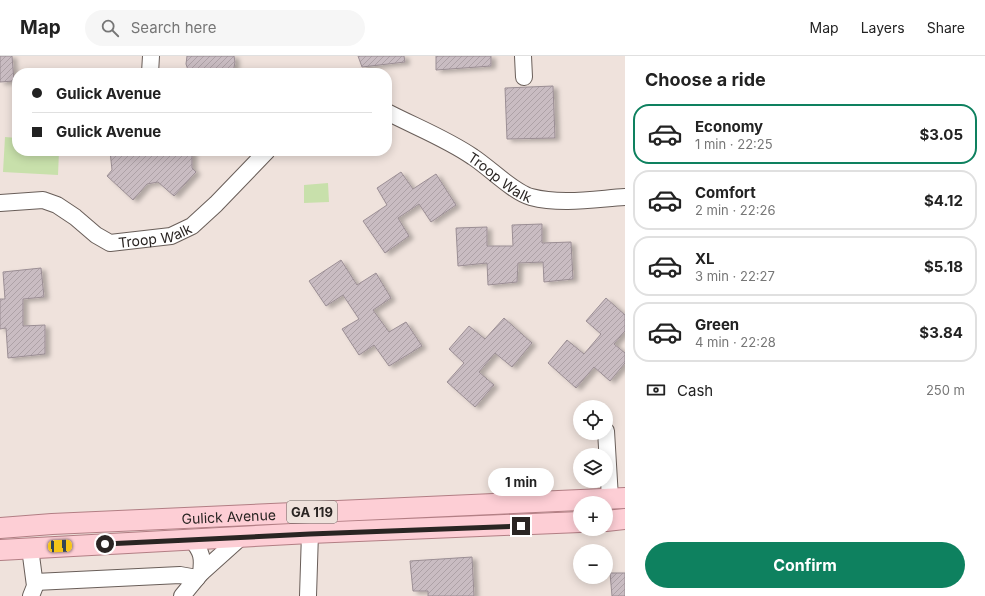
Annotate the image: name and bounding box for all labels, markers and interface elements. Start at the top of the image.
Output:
search box [85,10,365,46]
text: Map [20,16,61,39]
icon: search [99,17,121,39]
text: Search here [131,18,216,37]
text: Map [810,19,839,36]
text: Layers [861,19,905,36]
text: Share [927,19,965,36]
text: Choose a ride [645,69,766,90]
text: Gulick Avenue [56,84,161,103]
icon: car [647,116,683,152]
text: Economy [695,117,763,136]
text: Gulick Avenue [56,122,161,141]
text: $3.05 [920,125,963,144]
text: 1 min · 22:25 [695,136,773,152]
street label: Troop Walk [465,148,535,205]
icon: car [647,182,683,218]
text: Comfort [695,183,756,202]
text: $4.12 [924,191,963,210]
text: 2 min · 22:26 [695,202,775,218]
street label: Troop Walk [117,219,194,251]
icon: car [647,248,683,284]
text: XL [695,249,715,268]
text: $5.18 [924,257,963,276]
text: 3 min · 22:27 [695,268,775,284]
icon: car [647,314,683,350]
text: Green [695,315,739,334]
text: $3.84 [919,323,963,342]
text: 4 min · 22:28 [695,334,776,350]
icon: cash [645,379,667,401]
text: Cash [677,381,713,400]
text: 250 m [926,382,965,398]
map controls [573,400,613,584]
button: locate [573,400,613,440]
button: layers [573,448,613,488]
callout: 1 min [488,468,554,496]
text: 1 min [505,474,537,490]
button: + [573,496,613,536]
road number: GA 119 [287,501,337,523]
street label: Gulick Avenue [181,505,276,527]
route end [512,517,530,535]
route start [96,535,114,553]
car [48,539,72,553]
button: Confirm [645,542,965,588]
button: − [573,544,613,584]

